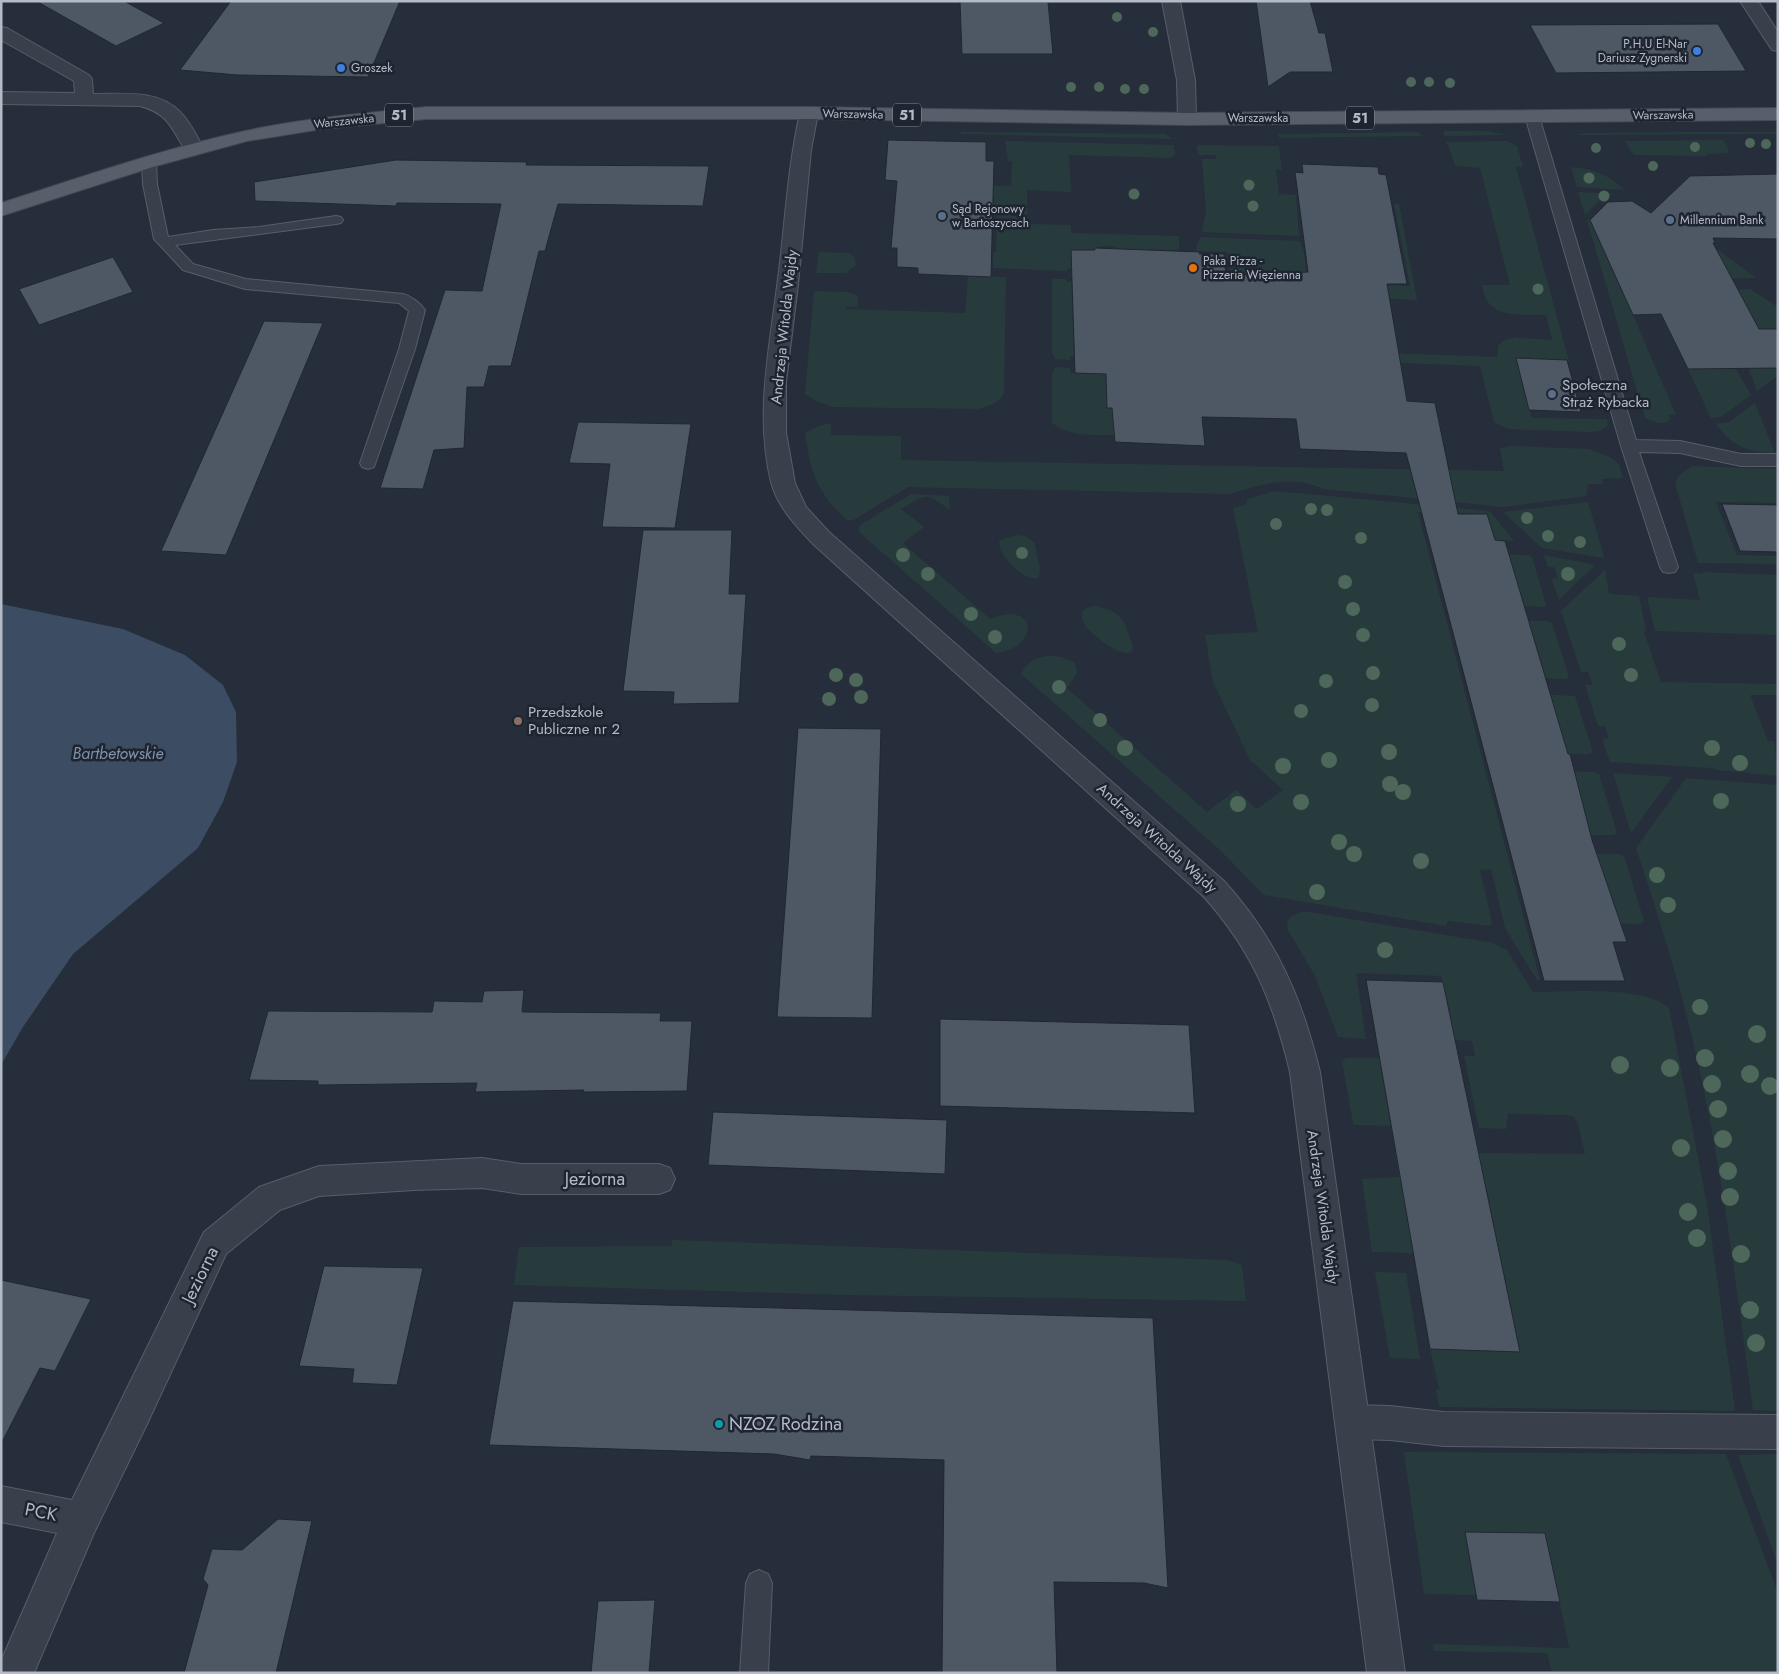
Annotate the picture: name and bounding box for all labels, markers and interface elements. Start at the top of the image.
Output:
place label: P.H.U El-Nar Dariusz Zygnerski [1598,35,1688,67]
marker: P.H.U El-Nar Dariusz Zygnerski [1691,45,1703,57]
place label: Groszek [351,59,393,77]
marker: Groszek [335,62,347,74]
road number: 51 [385,104,413,126]
street label: Warszawska [823,104,884,124]
road number: 51 [893,104,921,126]
street label: Warszawska [1633,105,1694,125]
road number: 51 [1346,106,1374,130]
street label: Warszawska [313,109,375,133]
street label: Warszawska [1228,109,1289,127]
place label: Sąd Rejonowy w Bartoszycach [952,200,1029,232]
marker: Sąd Rejonowy w Bartoszycach [936,210,948,222]
place label: Millennium Bank [1680,211,1764,229]
marker: Millennium Bank [1664,214,1676,226]
street label: Andrzeja Witolda Wajdy [765,248,803,405]
place label: Paka Pizza - Pizzeria Więzienna [1203,252,1301,284]
marker: Paka Pizza - Pizzeria Więzienna [1187,262,1199,274]
place label: Społeczna Straż Rybacka [1562,374,1649,413]
marker: Społeczna Straż Rybacka [1546,388,1558,400]
place label: Przedszkole Publiczne nr 2 [528,701,620,740]
marker: Przedszkole Publiczne nr 2 [512,715,524,727]
water label: Bartbetowskie [72,742,164,765]
street label: Andrzeja Witolda Wajdy [1092,778,1222,898]
street label: Andrzeja Witolda Wajdy [1301,1128,1345,1286]
street label: Jeziorna [563,1166,625,1192]
street label: Jeziorna [174,1242,225,1310]
place label: NZOZ Rodzina [729,1411,842,1437]
marker: NZOZ Rodzina [713,1418,725,1430]
street label: PCK [23,1496,60,1528]

